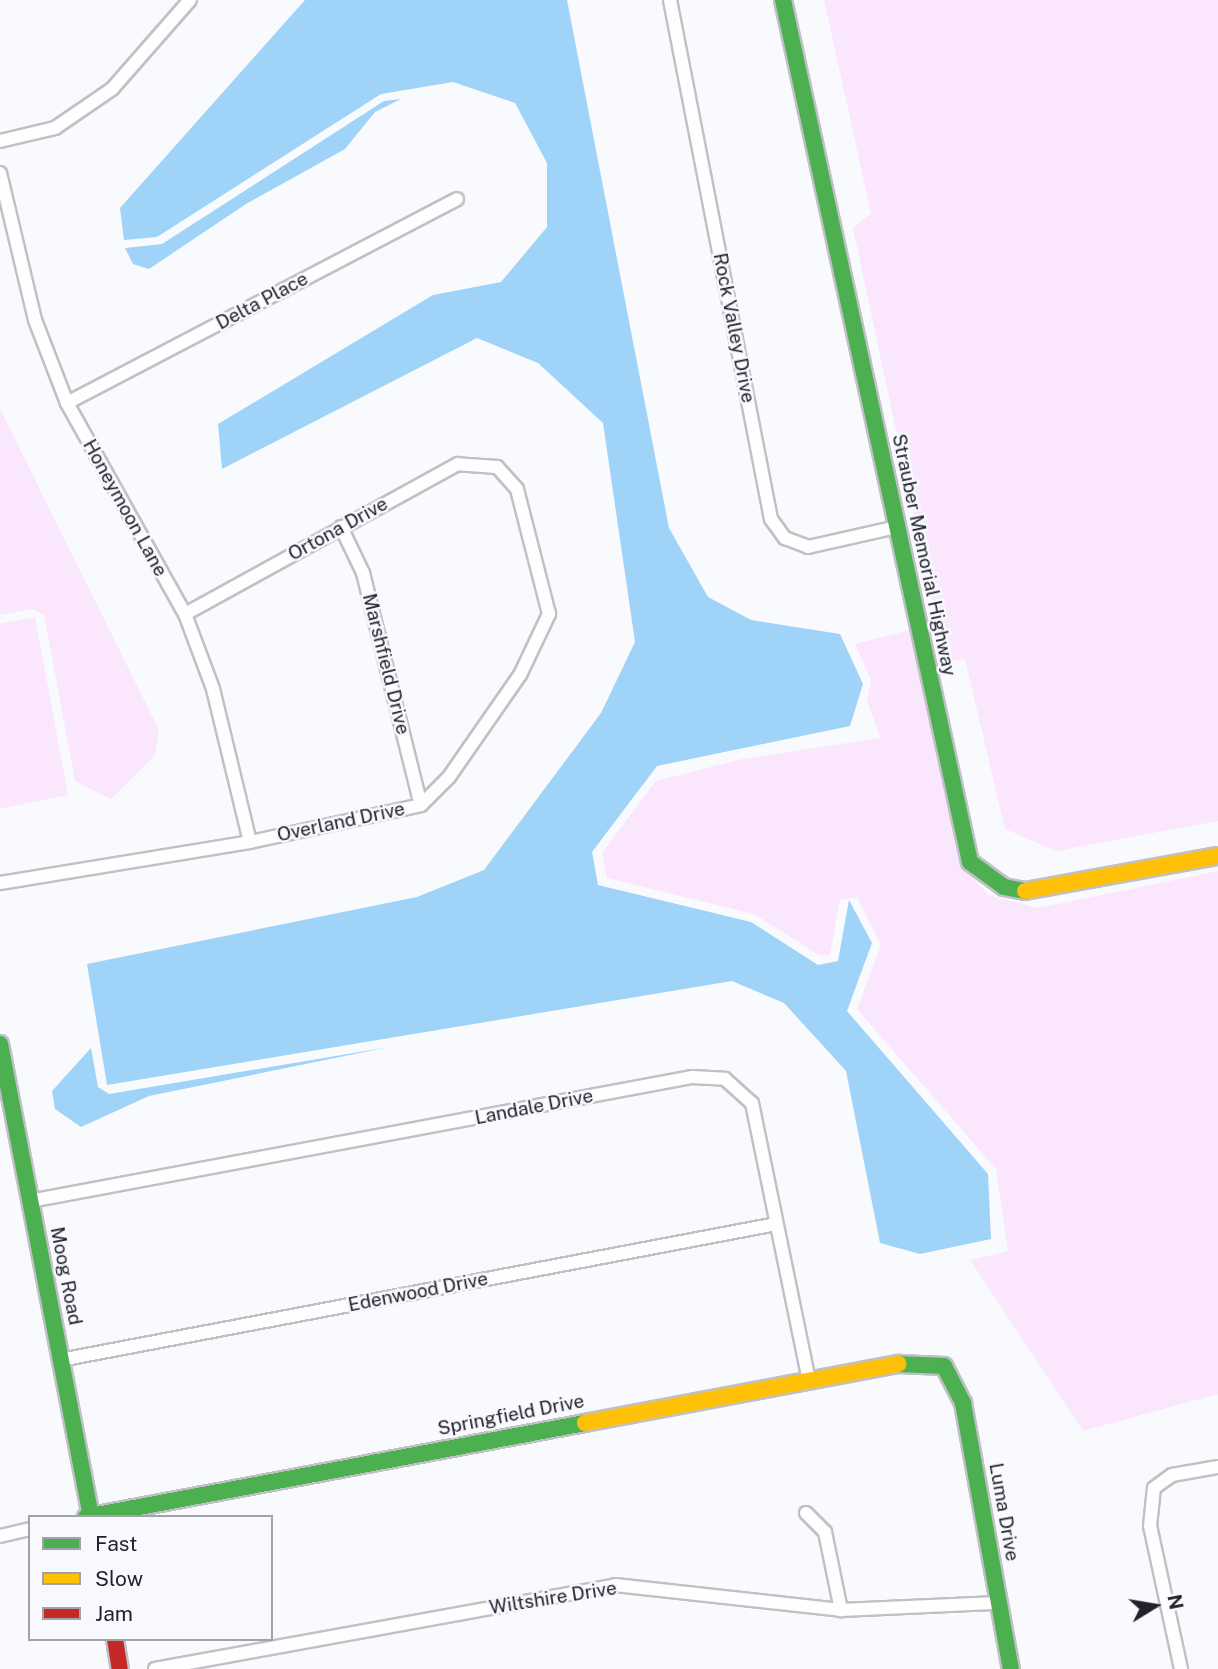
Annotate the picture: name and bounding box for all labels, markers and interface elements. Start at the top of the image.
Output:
street label: Rock Valley Drive [708,251,760,405]
street label: Delta Place [212,267,312,335]
street label: Strauber Memorial Highway [887,432,961,678]
street label: Honeymoon Lane [78,435,172,581]
street label: Ortona Drive [284,492,392,566]
street label: Marshfield Drive [357,591,415,737]
street label: Overland Drive [275,797,407,847]
street label: Landale Drive [473,1084,595,1130]
street label: Moog Road [45,1225,87,1327]
street label: Edenwood Drive [346,1267,490,1317]
street label: Springfield Drive [436,1390,586,1440]
street label: Luma Drive [984,1461,1024,1563]
legend [28,1515,273,1641]
text: Fast [95,1531,137,1556]
text: Slow [95,1566,143,1591]
north arrow [1120,1571,1190,1641]
street label: Wiltshire Drive [488,1577,618,1619]
text: N [1163,1593,1188,1611]
text: Jam [95,1601,133,1626]

